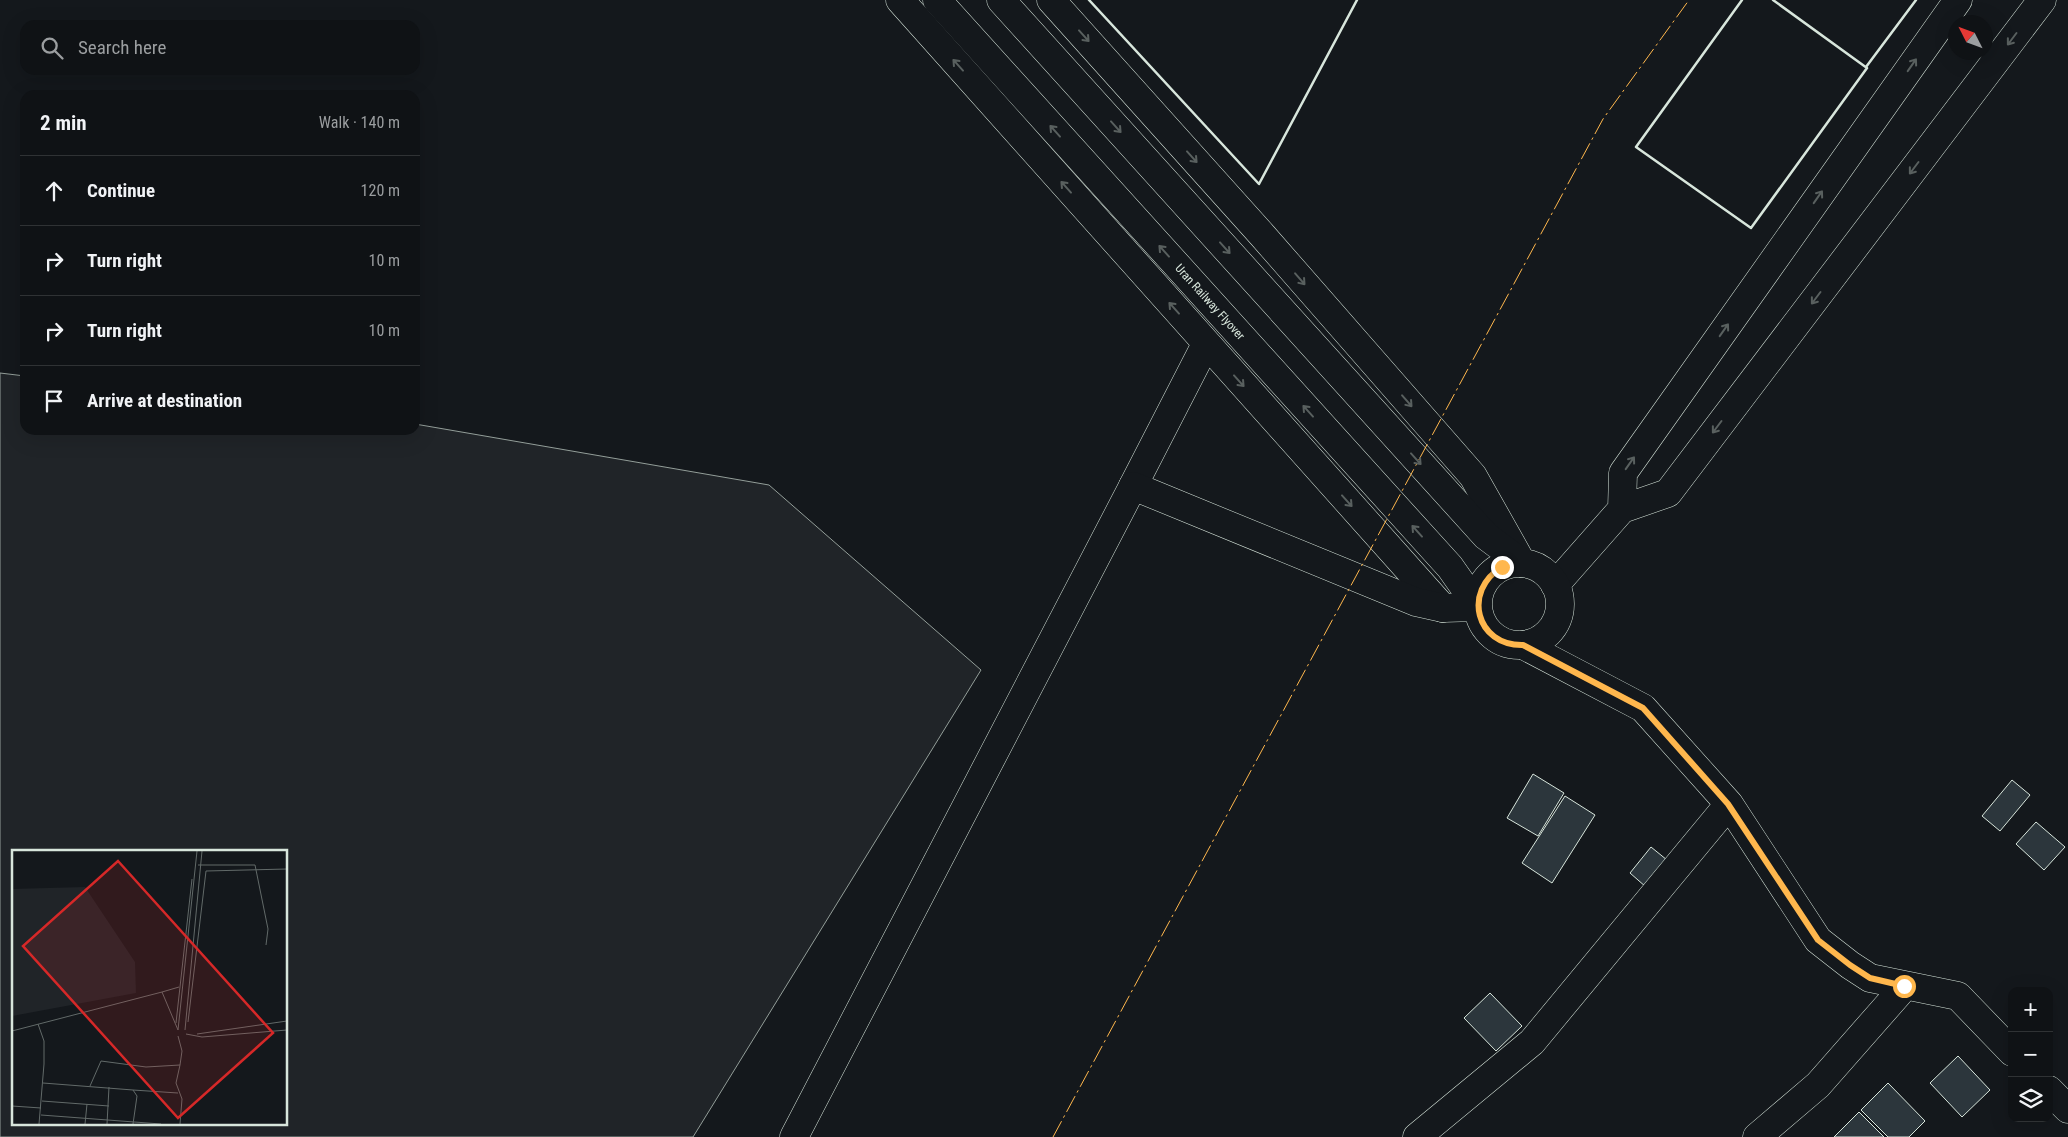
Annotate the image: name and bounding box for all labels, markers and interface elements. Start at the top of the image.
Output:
north arrow [1948,15,1993,60]
search box [20,20,420,75]
one-way arrow [1078,30,1089,43]
one-way arrow [2007,32,2018,45]
icon: search [38,34,66,62]
text: Search here [78,36,166,59]
one-way arrow [1907,58,1917,72]
one-way arrow [952,59,964,72]
text: 2 min [40,111,87,135]
text: Walk · 140 m [319,113,400,132]
one-way arrow [1110,121,1122,134]
one-way arrow [1049,124,1061,137]
one-way arrow [1186,151,1198,164]
one-way arrow [1909,161,1919,175]
icon: ahead [40,177,68,205]
text: Continue [87,179,155,202]
one-way arrow [1060,180,1072,193]
text: 120 m [361,181,400,200]
one-way arrow [1813,191,1823,205]
one-way arrow [1219,241,1231,254]
one-way arrow [1158,245,1170,258]
icon: right [40,247,68,275]
text: Turn right [87,249,162,272]
text: 10 m [368,251,400,270]
street label: Uran Railway Flyover [1172,261,1248,343]
one-way arrow [1294,272,1306,285]
one-way arrow [1810,291,1821,304]
one-way arrow [1168,301,1180,314]
icon: right [40,317,68,345]
text: Turn right [87,319,162,342]
text: 10 m [368,321,400,340]
one-way arrow [1719,323,1729,337]
one-way arrow [1233,374,1245,387]
icon: arrive [40,387,68,415]
text: Arrive at destination [87,389,242,412]
one-way arrow [1401,395,1413,408]
one-way arrow [1303,404,1314,417]
one-way arrow [1712,420,1723,433]
one-way arrow [1410,453,1422,466]
one-way arrow [1625,456,1635,470]
one-way arrow [1342,495,1353,508]
one-way arrow [1412,525,1423,538]
route end [1491,556,1514,579]
inset map [12,850,288,1124]
route start [1893,975,1916,998]
map controls [2008,987,2053,1122]
button: + [2008,987,2053,1032]
button: − [2008,1032,2053,1077]
button: layers [2008,1077,2053,1122]

